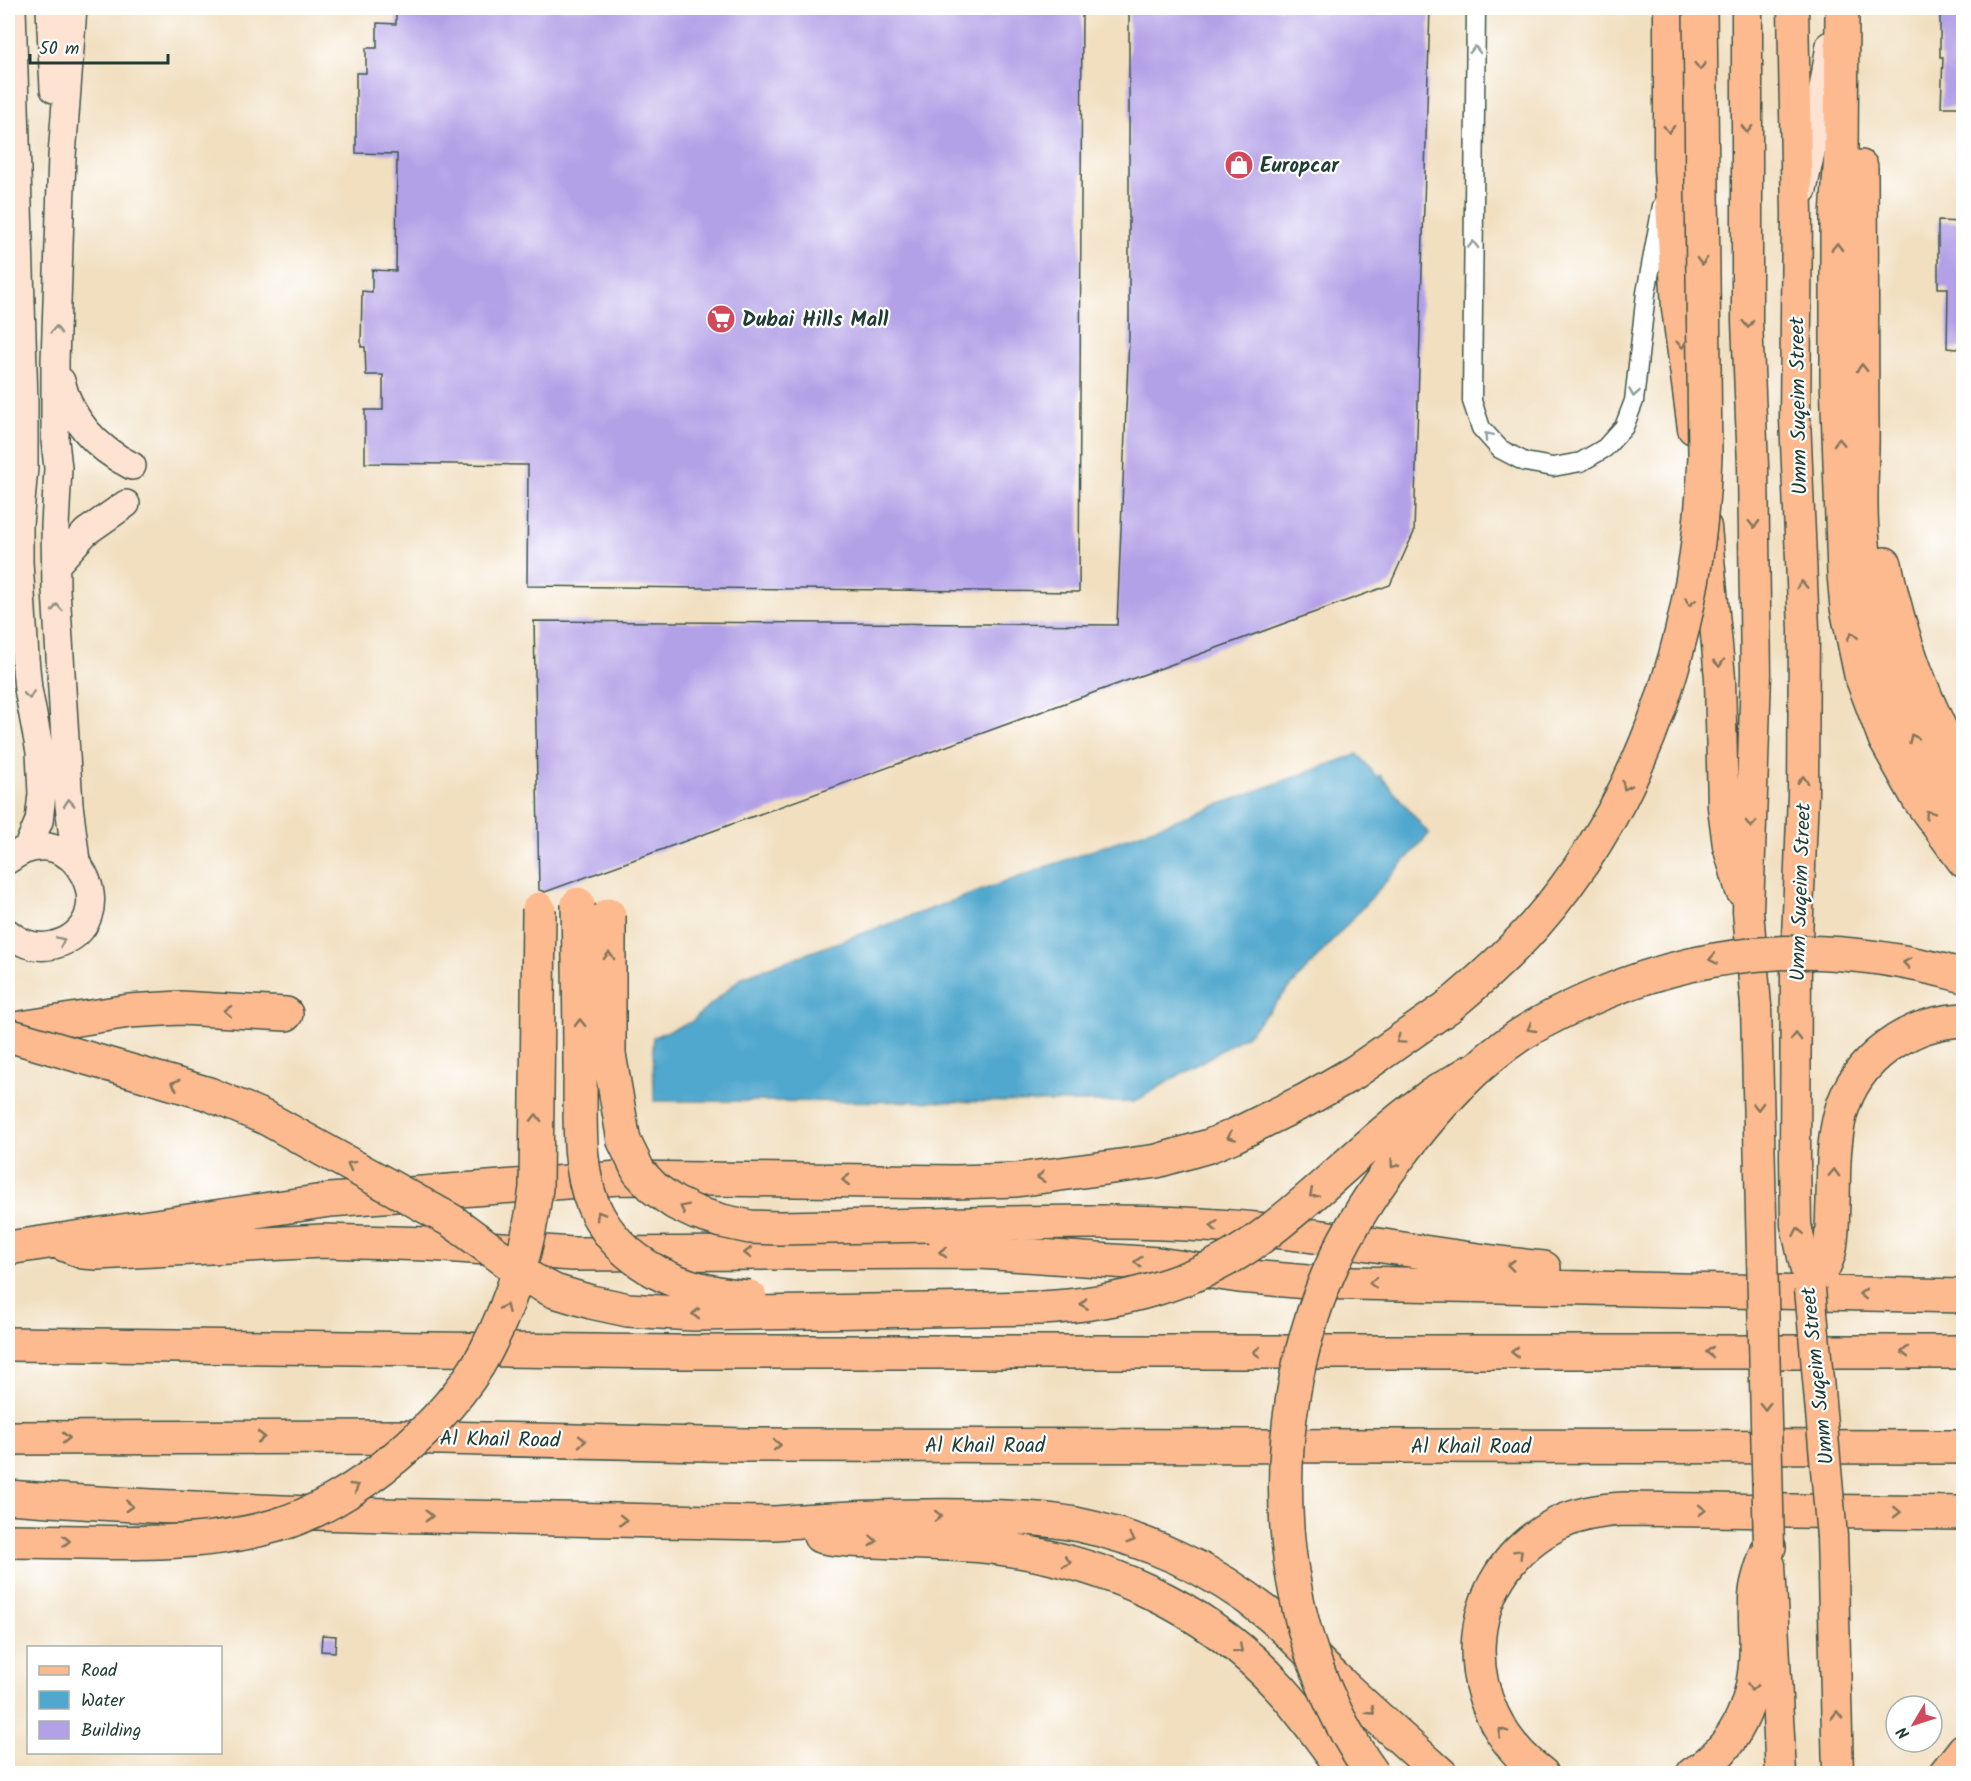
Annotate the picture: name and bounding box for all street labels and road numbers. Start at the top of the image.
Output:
street label: Umm Suqeim Street [1781,316,1818,495]
street label: Umm Suqeim Street [1782,801,1821,982]
street label: Umm Suqeim Street [1793,1285,1844,1466]
street label: Al Khail Road [439,1423,561,1458]
street label: Al Khail Road [925,1430,1046,1463]
street label: Al Khail Road [1411,1431,1532,1464]

